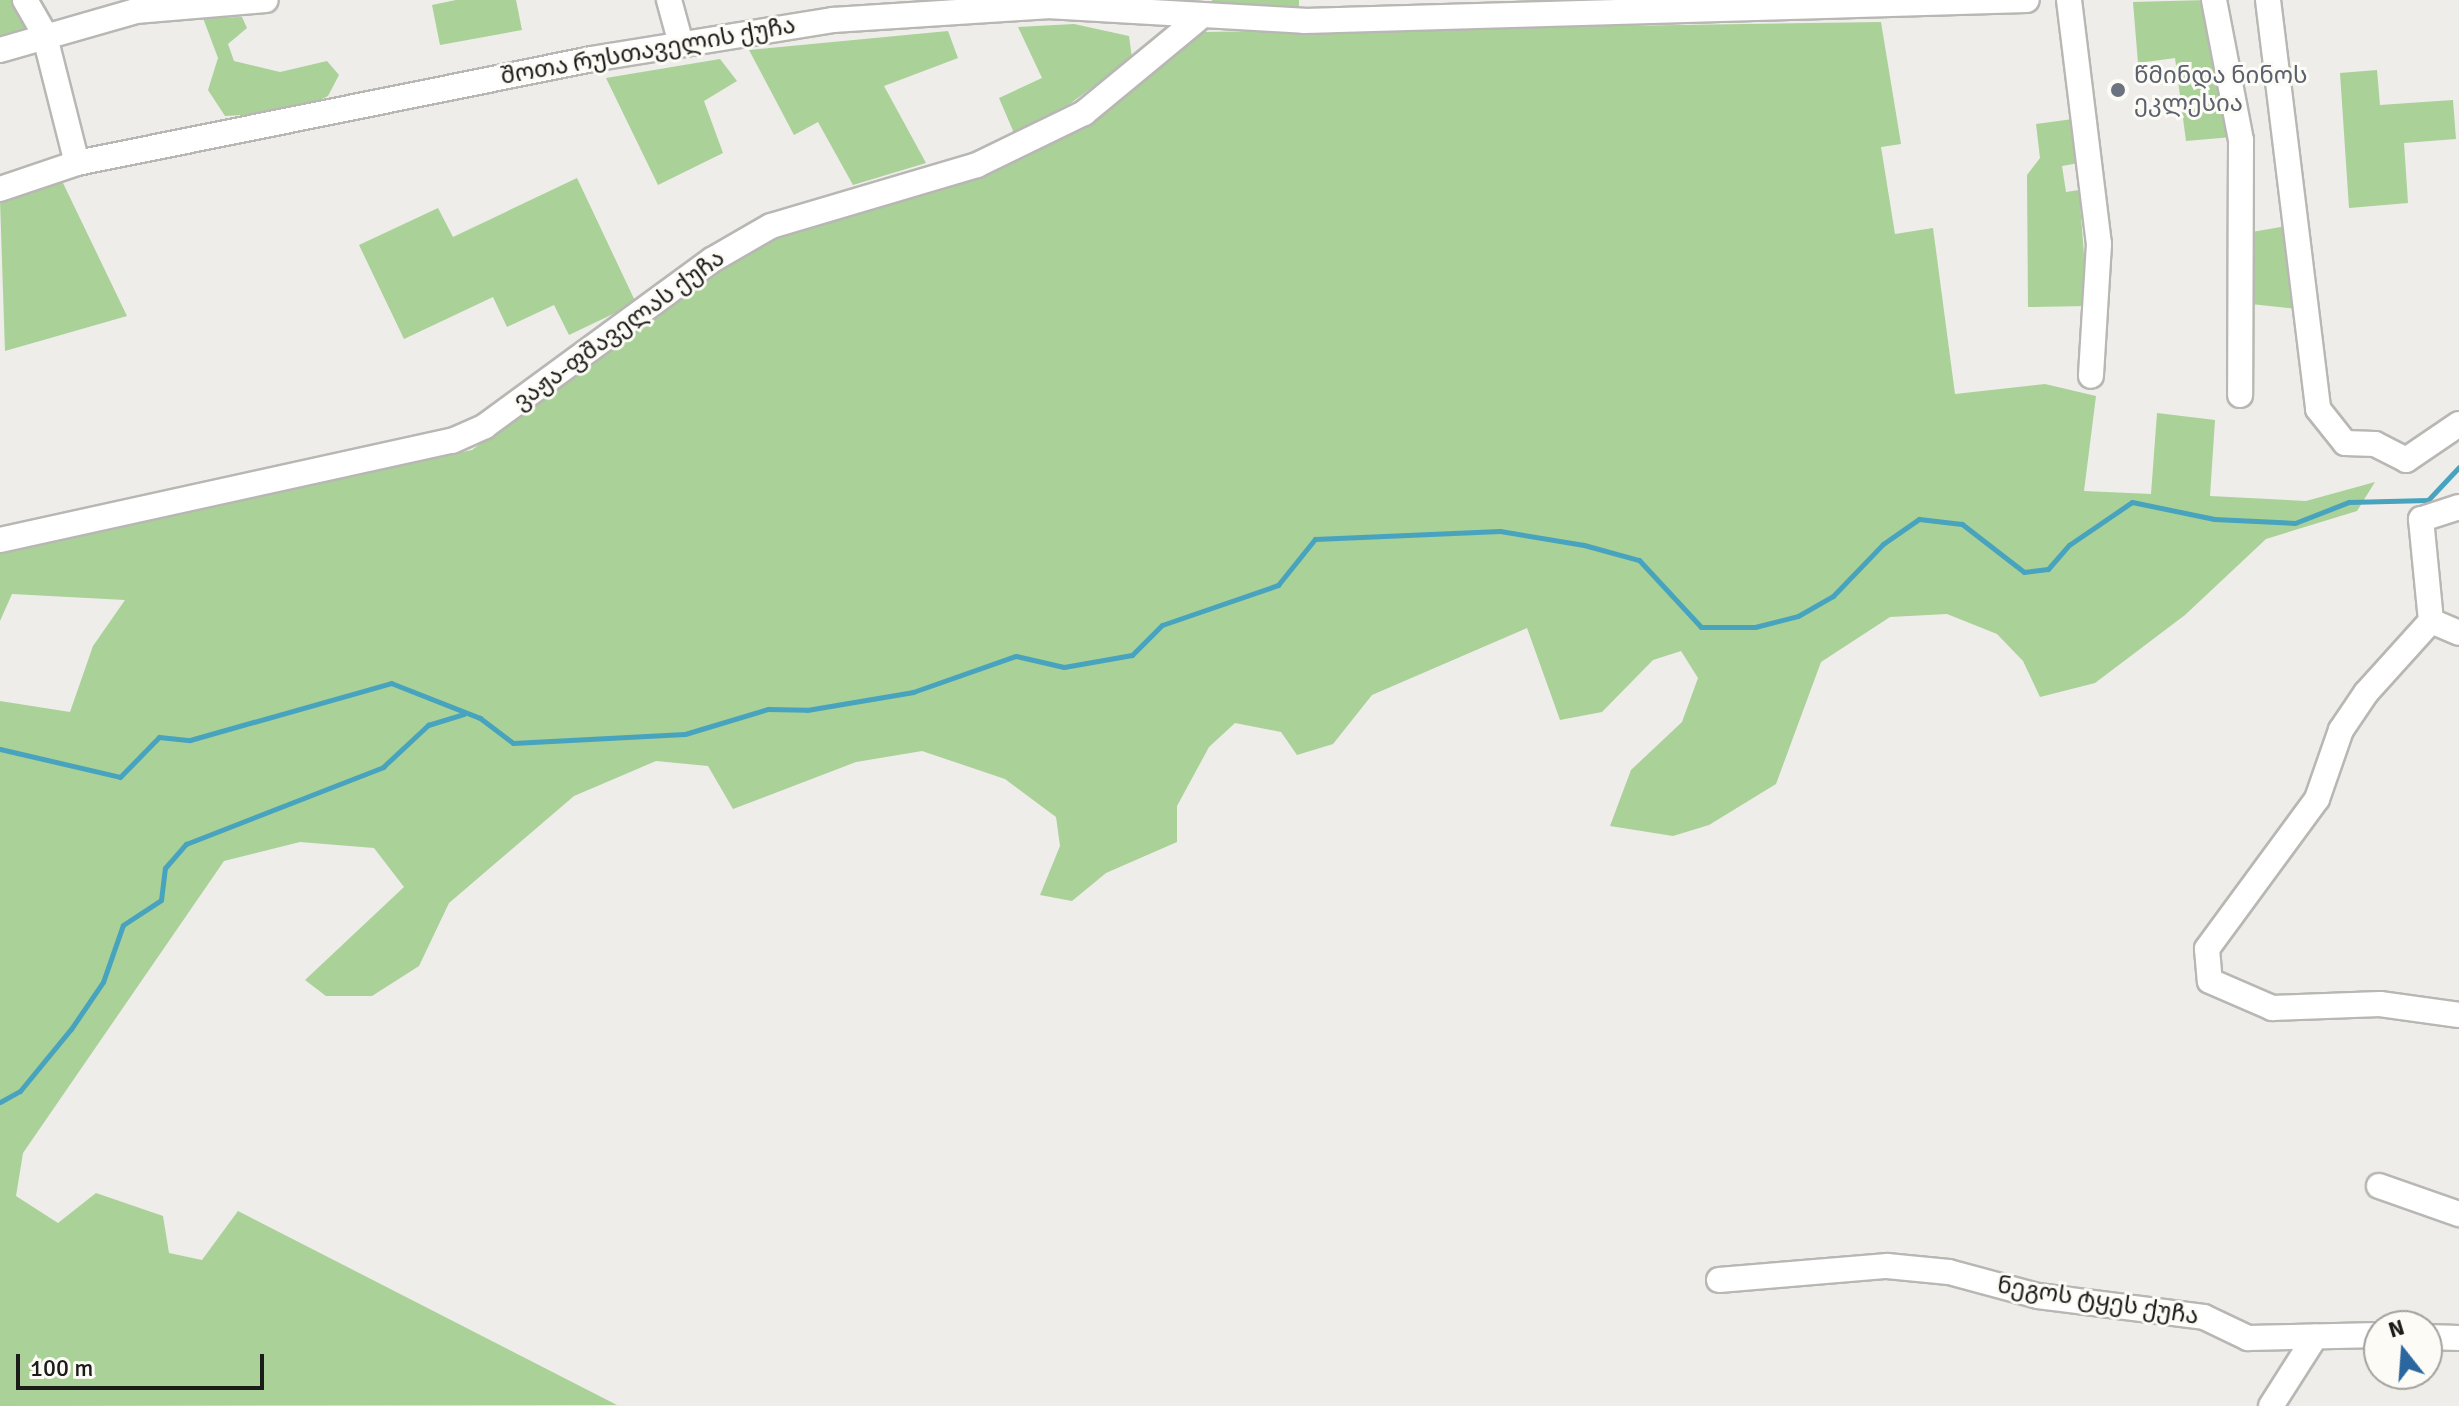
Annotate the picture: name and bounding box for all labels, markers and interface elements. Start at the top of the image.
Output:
street label: შოთა რუსთაველის ქუჩა [498,11,798,91]
place label: წმინდა ნინოს ეკლესია [2134,62,2308,118]
marker: წმინდა ნინოს ეკლესია [2109,81,2127,99]
street label: ვაჟა-ფშაველას ქუჩა [508,244,730,416]
street label: ნეგოს ტყეს ქუჩა [1995,1271,2201,1331]
north arrow [2363,1310,2443,1390]
text: N [2385,1313,2408,1344]
scale bar [20,1338,268,1388]
text: 100 m [30,1353,93,1383]

